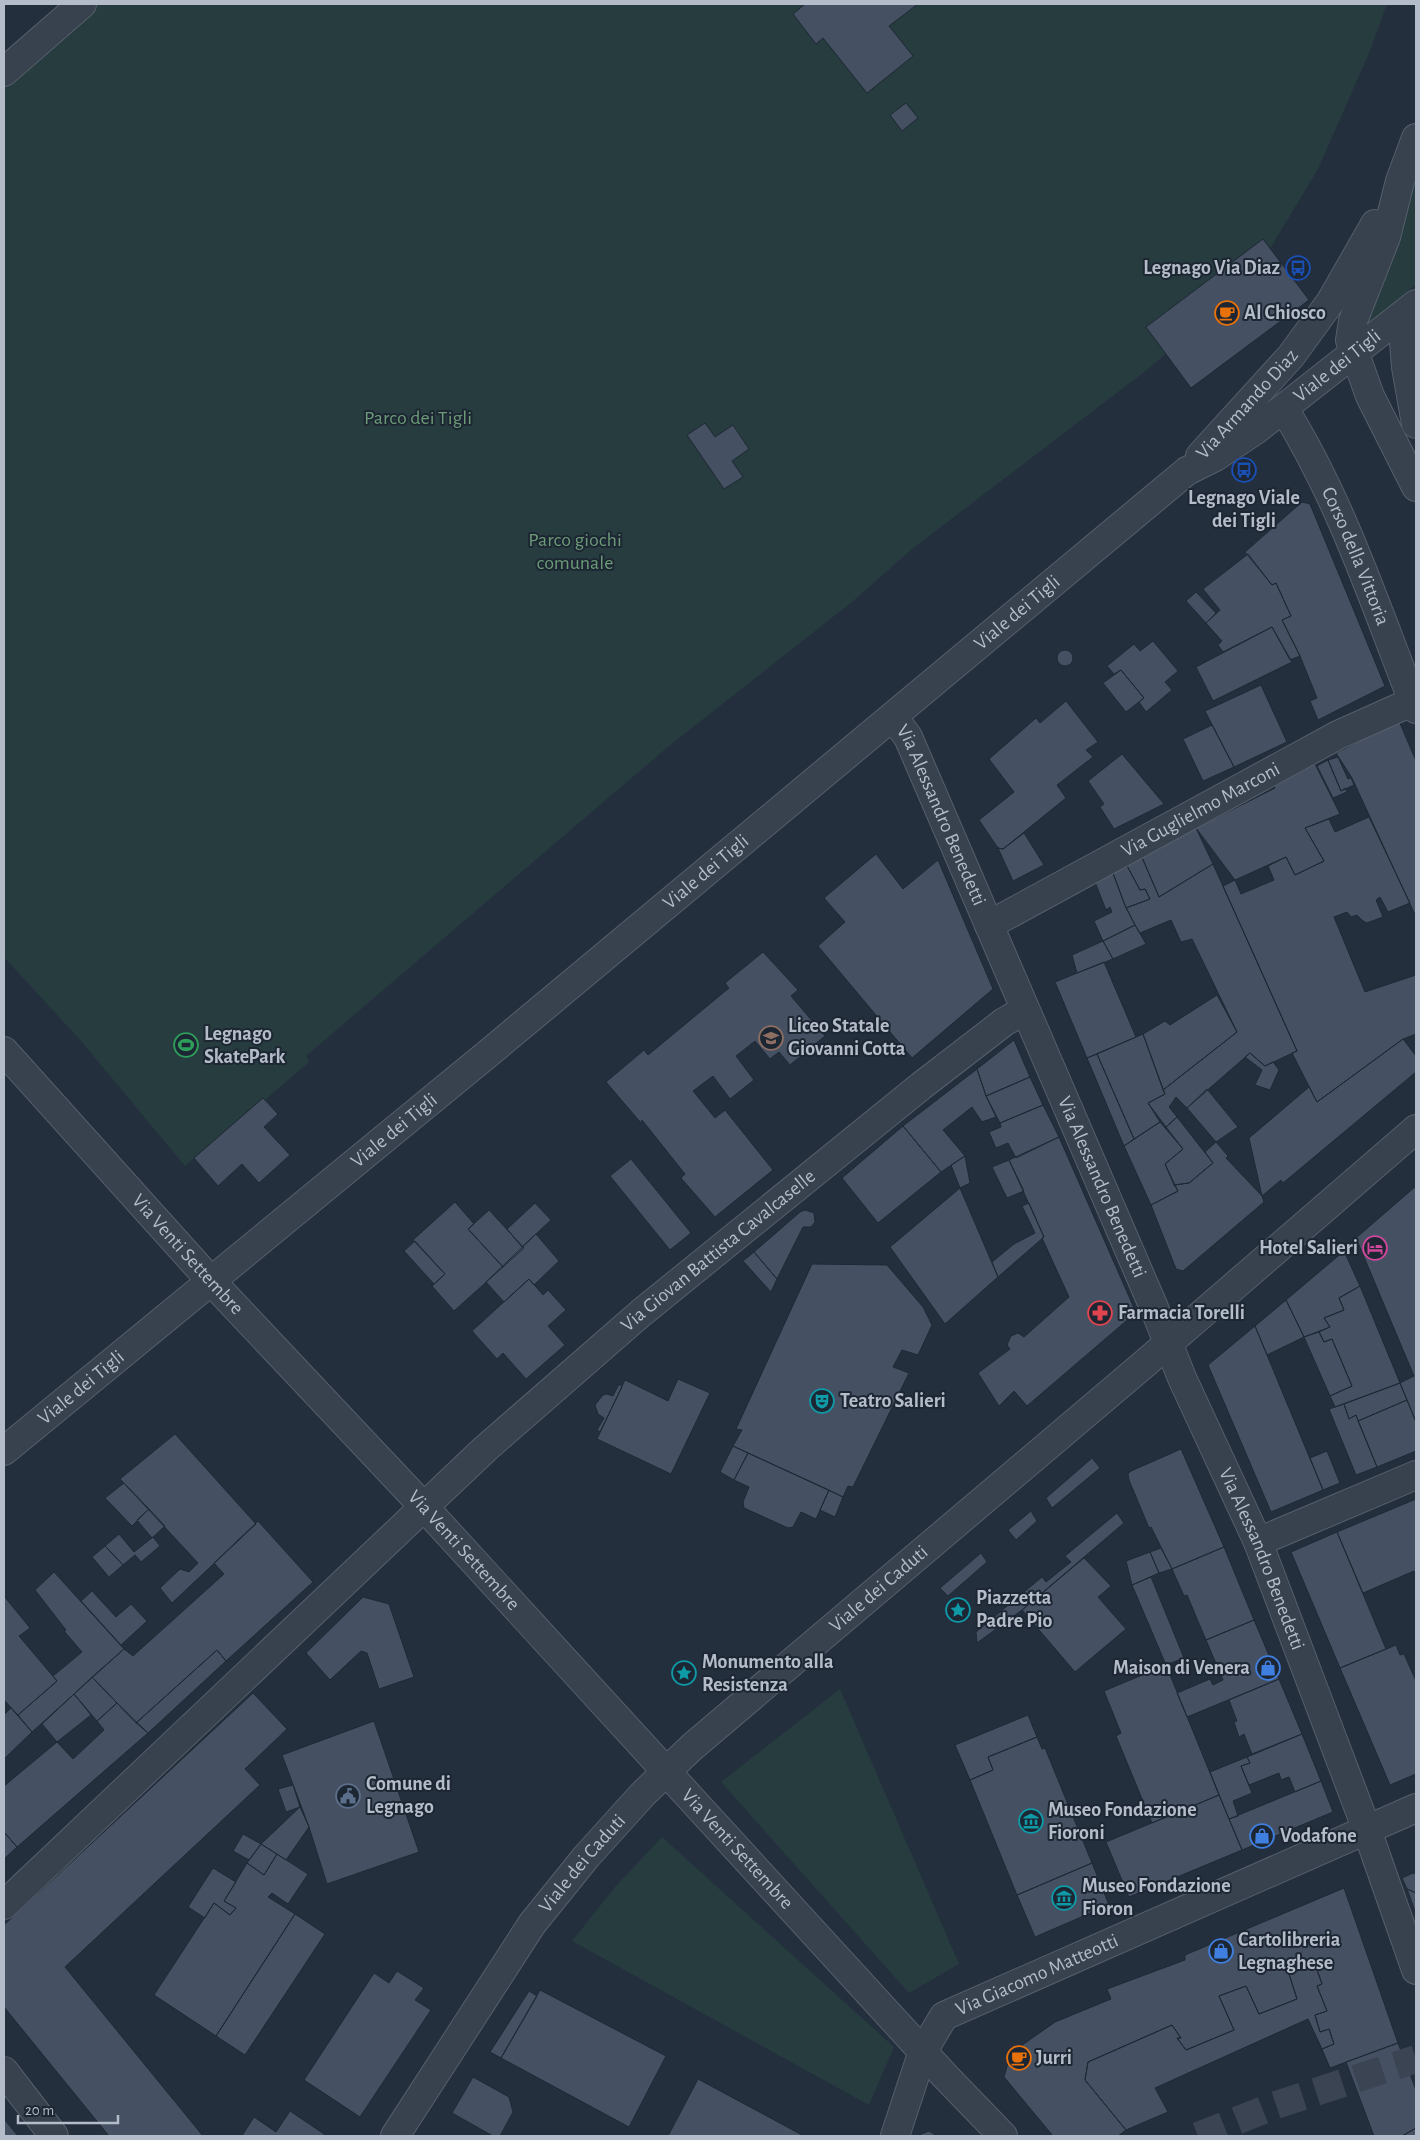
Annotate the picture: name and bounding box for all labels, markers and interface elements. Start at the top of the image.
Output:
bus stop icon: Legnago Via Diaz [1285,255,1311,281]
place label: Legnago Via Diaz [1143,258,1280,278]
cafe icon: Al Chiosco [1214,300,1240,326]
place label: Al Chiosco [1244,303,1326,323]
street label: Viale dei Tigli [1290,326,1385,406]
street label: Via Armando Diaz [1192,346,1302,463]
park label: Parco dei Tigli [364,408,472,428]
bus stop icon: Legnago Viale dei Tigli [1231,457,1257,483]
street label: Corso della Vittoria [1318,484,1393,628]
place label: Legnago Viale dei Tigli [1188,488,1300,531]
park label: Parco giochi comunale [528,530,622,573]
street label: Viale dei Tigli [970,571,1064,654]
street label: Via Alessandro Benedetti [892,721,989,909]
street label: Via Guglielmo Marconi [1118,759,1283,861]
street label: Viale dei Tigli [659,831,753,913]
place label: Liceo Statale Giovanni Cotta [788,1016,906,1059]
place label: Legnago SkatePark [204,1024,285,1067]
school or university icon: Liceo Statale Giovanni Cotta [758,1025,784,1051]
sports icon: Legnago SkatePark [173,1032,199,1058]
street label: Viale dei Tigli [347,1090,441,1172]
street label: Via Alessandro Benedetti [1054,1093,1150,1281]
street label: Via Giovan Battista Cavalcaselle [617,1166,819,1336]
street label: Via Venti Settembre [128,1190,247,1318]
hotel icon: Hotel Salieri [1362,1235,1388,1261]
place label: Hotel Salieri [1259,1238,1358,1258]
pharmacy icon: Farmacia Torelli [1087,1300,1113,1326]
place label: Farmacia Torelli [1118,1303,1245,1323]
street label: Viale dei Tigli [34,1347,128,1429]
theatre icon: Teatro Salieri [809,1388,835,1414]
place label: Teatro Salieri [840,1391,946,1411]
street label: Via Alessandro Benedetti [1215,1465,1308,1653]
street label: Via Venti Settembre [404,1487,524,1614]
street label: Viale dei Caduti [826,1542,932,1636]
place label: Piazzetta Padre Pio [976,1588,1052,1631]
place icon: Piazzetta Padre Pio [945,1597,971,1623]
place label: Monumento alla Resistenza [702,1652,834,1695]
shop icon: Maison di Venera [1255,1655,1281,1681]
place label: Maison di Venera [1113,1658,1250,1678]
place icon: Monumento alla Resistenza [671,1660,697,1686]
place label: Comune di Legnago [366,1774,451,1817]
public building icon: Comune di Legnago [335,1783,361,1809]
street label: Via Venti Settembre [678,1785,797,1913]
place label: Museo Fondazione Fioroni [1048,1800,1197,1843]
museum icon: Museo Fondazione Fioroni [1018,1808,1044,1834]
street label: Viale dei Caduti [535,1811,629,1917]
shop icon: Vodafone [1249,1823,1275,1849]
place label: Vodafone [1280,1826,1357,1846]
place label: Museo Fondazione Fioron [1082,1876,1231,1919]
museum icon: Museo Fondazione Fioron [1051,1885,1077,1911]
place label: Cartolibreria Legnaghese [1238,1930,1341,1973]
street label: Via Giacomo Matteotti [953,1931,1121,2019]
shop icon: Cartolibreria Legnaghese [1208,1938,1234,1964]
cafe icon: Jurri [1006,2045,1032,2071]
place label: Jurri [1036,2048,1072,2068]
scale bar [18,2092,118,2124]
text: 20 m [25,2103,54,2118]

